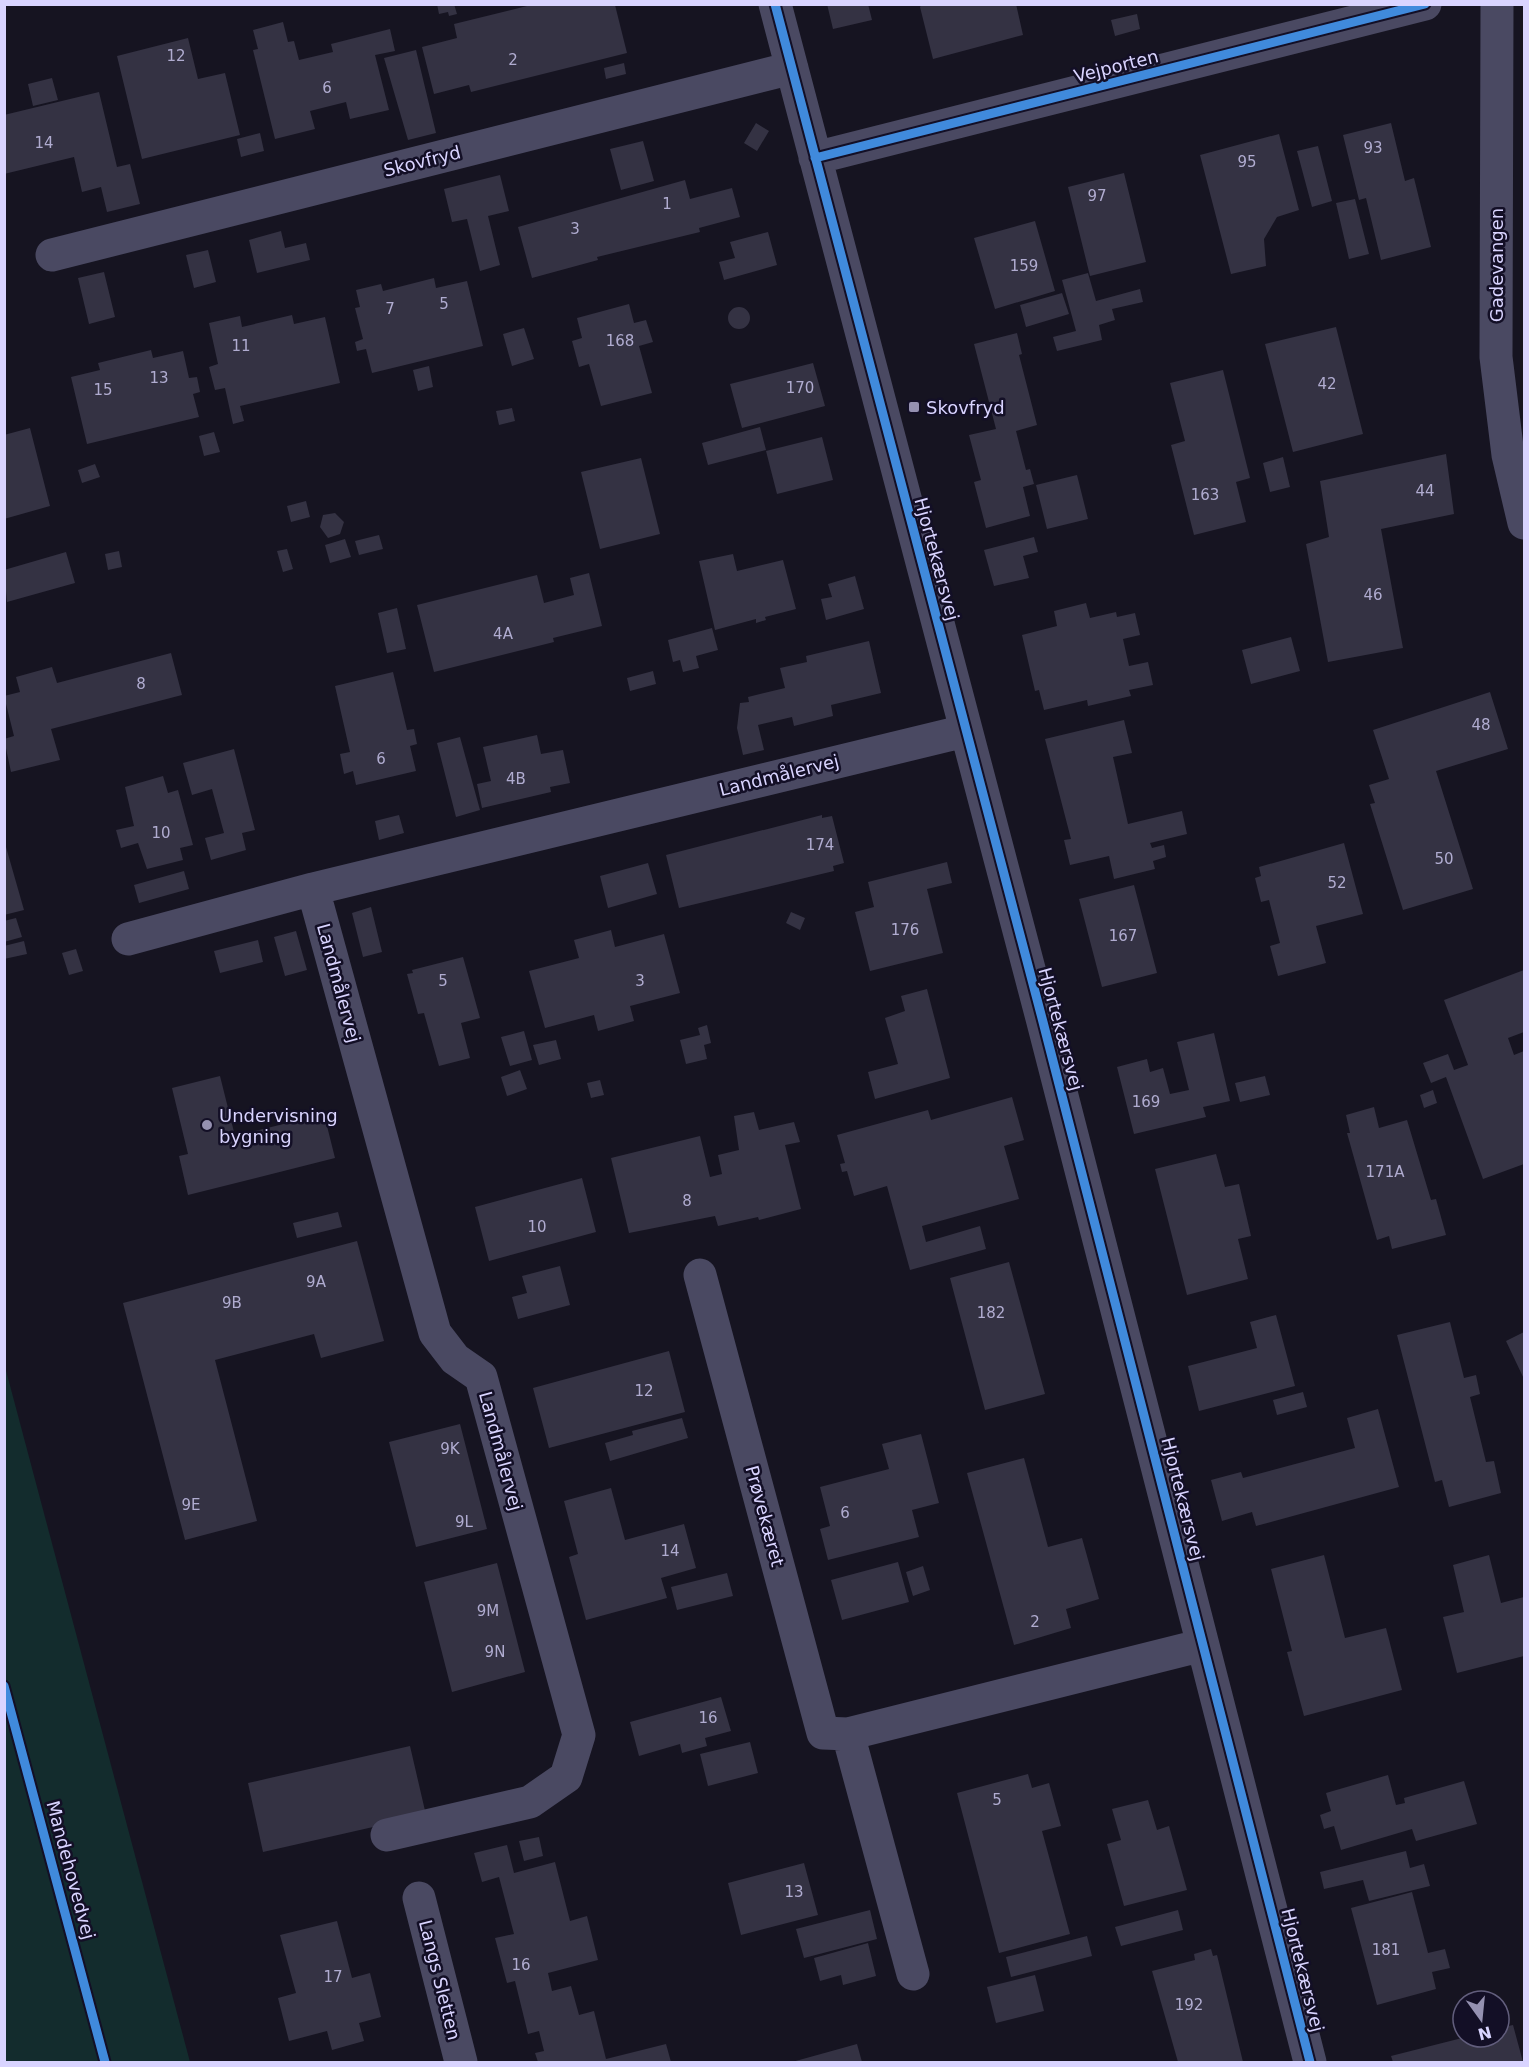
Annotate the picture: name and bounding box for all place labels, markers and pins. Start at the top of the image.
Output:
place label: Skovfryd [926,397,1005,418]
marker: Skovfryd [907,400,921,414]
place label: Undervisning bygning [219,1105,338,1147]
marker: Undervisning bygning [200,1118,214,1132]

